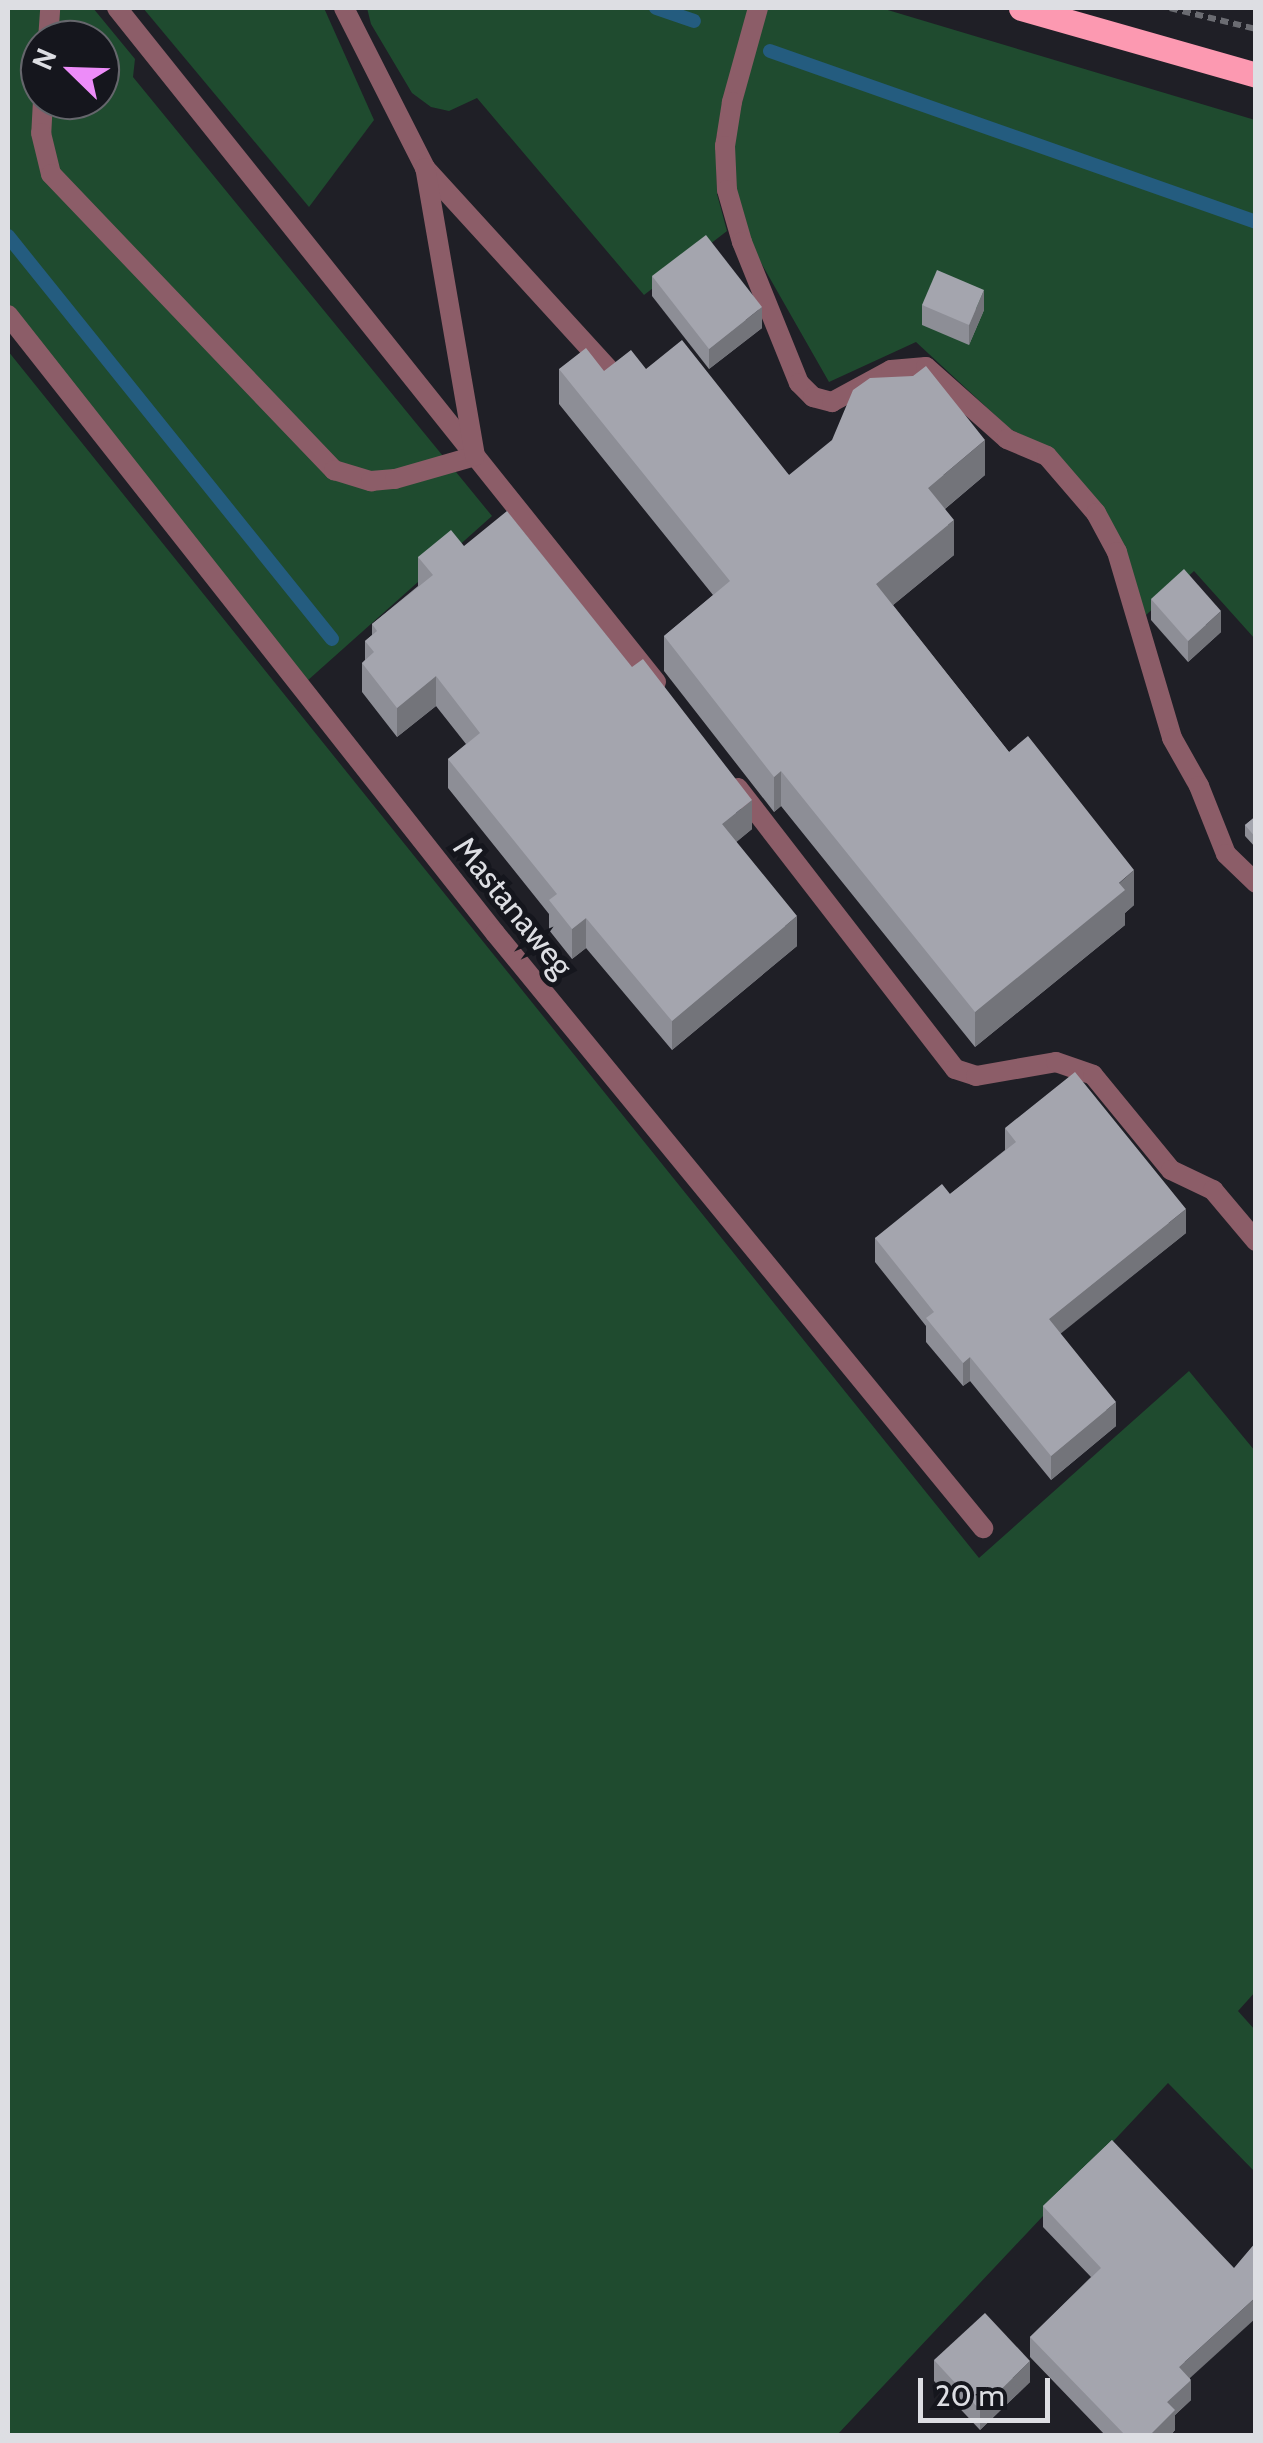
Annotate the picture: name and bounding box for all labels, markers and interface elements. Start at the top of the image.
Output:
north arrow [20,20,120,120]
text: N [25,43,64,75]
street label: Mastanaweg [445,829,581,985]
scale bar [923,2358,1056,2420]
text: 20 m [935,2377,1005,2414]

